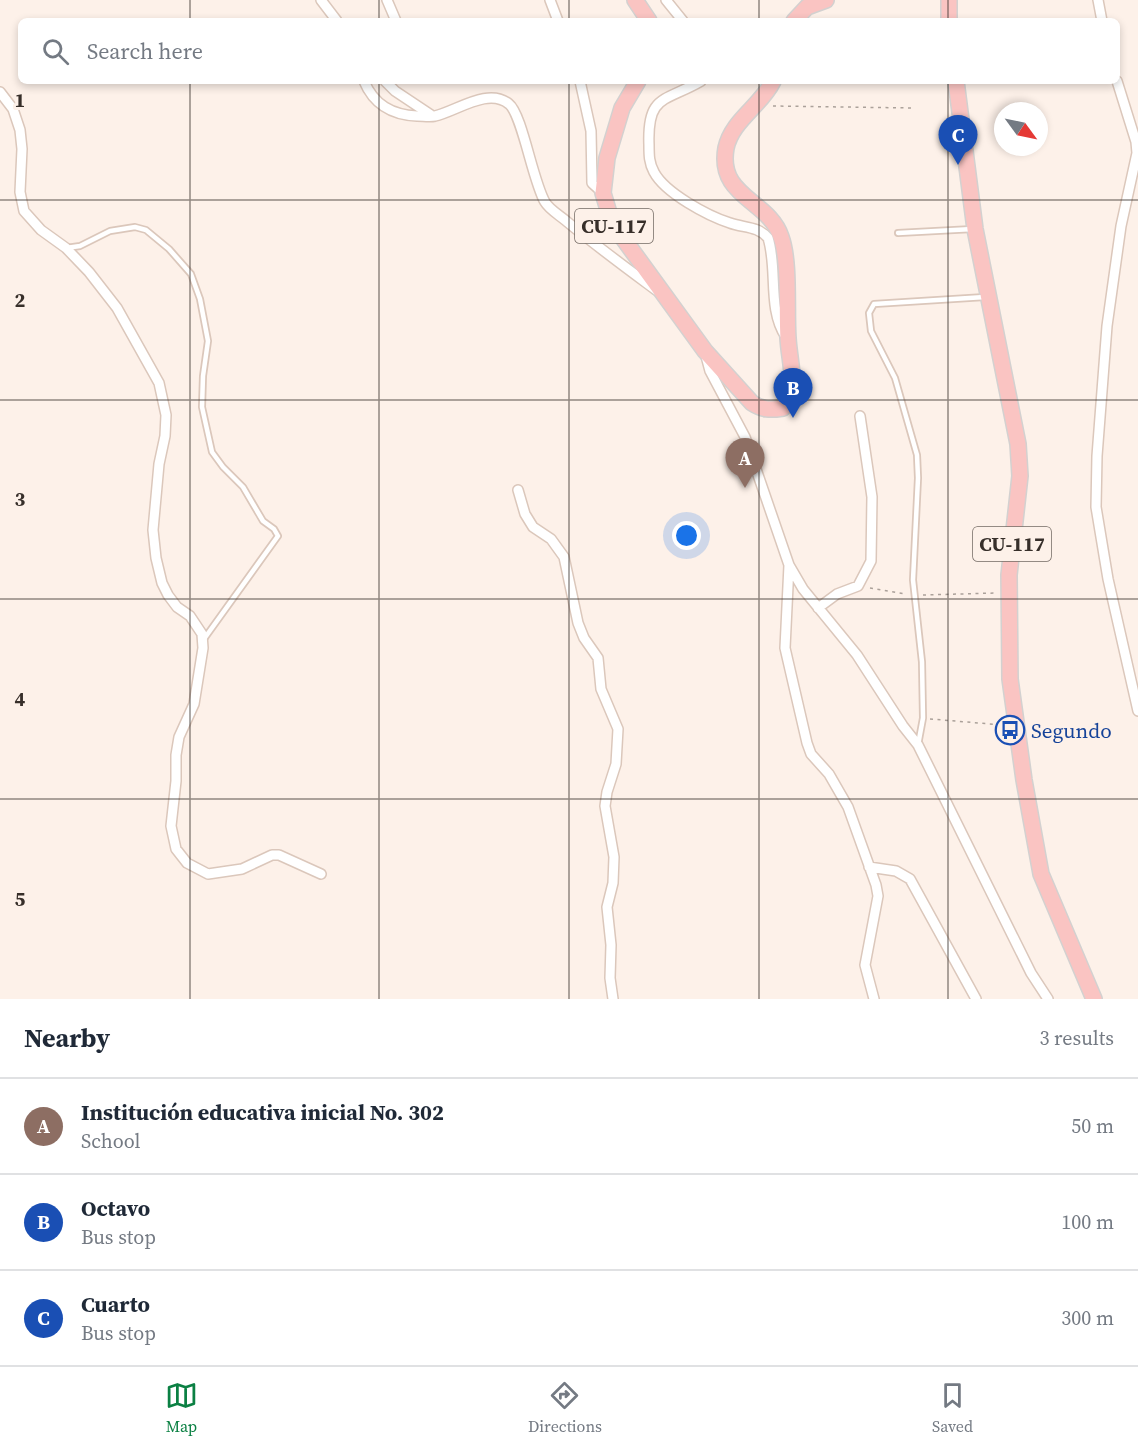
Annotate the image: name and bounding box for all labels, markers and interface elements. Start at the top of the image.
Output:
search box [18,18,1120,84]
icon: search [39,35,72,68]
text: Search here [87,36,203,66]
text: 1 [15,86,25,114]
north arrow [994,102,1048,156]
pin: C [938,116,978,165]
road number: CU-117 [575,209,653,243]
text: 2 [15,286,26,314]
pin: B [774,368,812,418]
pin: A [726,438,764,488]
text: 3 [15,485,26,513]
your location [672,521,701,550]
road number: CU-117 [973,527,1051,561]
text: 4 [15,685,26,713]
bus stop icon: Segundo [994,714,1026,746]
place label: Segundo [1031,716,1112,745]
text: 5 [15,885,26,913]
text: Nearby [24,1020,110,1056]
text: 3 results [1039,1024,1114,1052]
text: Institución educativa inicial No. 302 [81,1097,444,1127]
text: A [37,1112,50,1140]
text: 50 m [1071,1112,1114,1140]
text: School [81,1127,141,1155]
text: Octavo [81,1193,150,1223]
text: B [37,1208,50,1236]
text: 100 m [1061,1208,1114,1236]
text: Bus stop [81,1223,156,1251]
text: Cuarto [81,1289,150,1319]
text: C [37,1304,50,1332]
text: 300 m [1061,1304,1114,1332]
text: Bus stop [81,1319,156,1347]
tab: Map [165,1379,198,1437]
tab: Directions [528,1379,602,1437]
tab: Saved [932,1379,973,1437]

